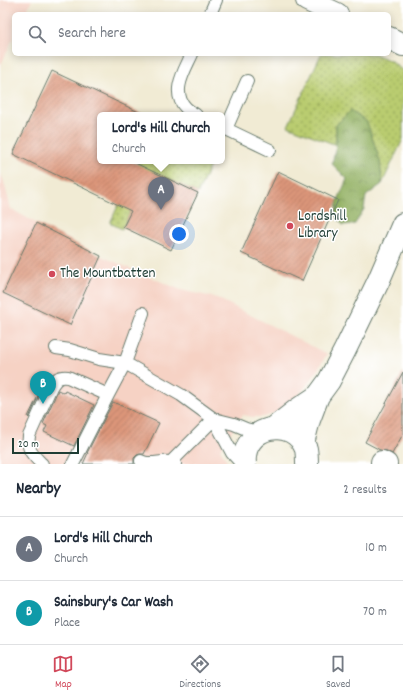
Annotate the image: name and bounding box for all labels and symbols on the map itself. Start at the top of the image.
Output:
pin: A [148,177,174,210]
place label: Lordshill Library [298,206,347,245]
marker: Lordshill Library [285,221,295,231]
your location [169,224,189,244]
place label: The Mountbatten [60,263,156,285]
marker: The Mountbatten [47,269,57,279]
pin: B [30,371,56,404]
scale bar [12,436,79,455]

